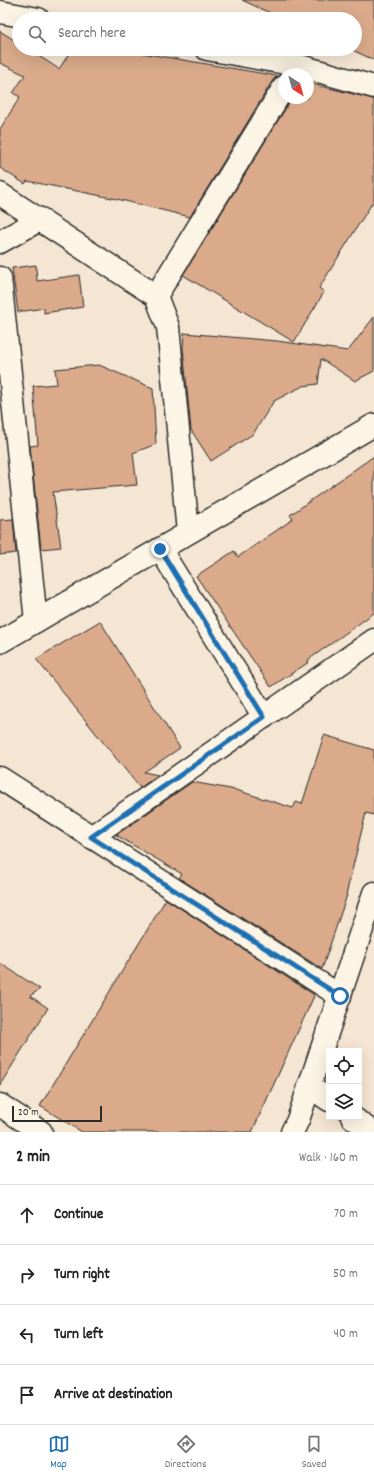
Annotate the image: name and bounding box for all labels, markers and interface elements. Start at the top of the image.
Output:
search box [12,12,362,56]
icon: search [26,23,48,45]
text: Search here [58,23,126,45]
north arrow [278,68,314,104]
route end [151,540,169,558]
route start [331,987,349,1005]
map controls [326,1048,362,1120]
button: locate [326,1048,362,1084]
button: layers [326,1084,362,1120]
scale bar [12,1104,102,1123]
text: 20 m [18,1105,39,1121]
text: 2 min [16,1146,50,1170]
text: Walk · 160 m [299,1149,358,1168]
icon: ahead [16,1204,38,1226]
text: Continue [54,1204,103,1226]
text: 70 m [334,1205,358,1224]
icon: right [16,1264,38,1286]
text: Turn right [54,1264,110,1286]
text: 50 m [333,1265,358,1284]
icon: left [16,1324,38,1346]
text: Turn left [54,1324,103,1346]
text: 40 m [334,1325,358,1344]
icon: arrive [16,1384,38,1406]
text: Arrive at destination [54,1384,172,1406]
tab: Map [48,1433,70,1473]
tab: Directions [165,1433,207,1473]
tab: Saved [302,1433,326,1473]

